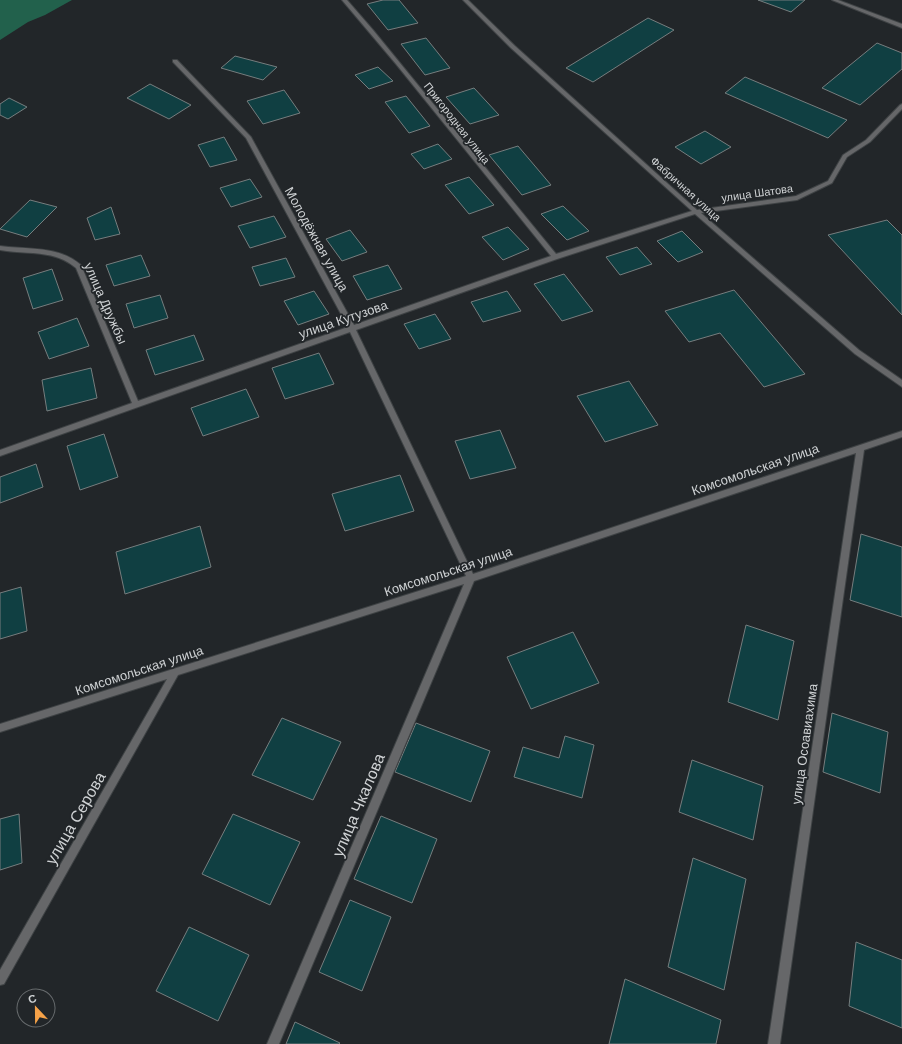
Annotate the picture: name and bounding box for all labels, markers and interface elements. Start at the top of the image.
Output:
street label: Пригородная улица [421,79,494,167]
street label: Фабричная улица [648,154,725,225]
street label: улица Шатова [720,181,794,205]
street label: Молодёжная улица [281,184,353,295]
street label: улица Дружбы [80,260,131,347]
street label: улица Кутузова [296,296,391,343]
street label: Комсомольская улица [689,439,822,499]
street label: Комсомольская улица [382,542,515,600]
street label: Комсомольская улица [73,641,206,699]
street label: улица Осоавиахима [788,682,821,806]
street label: улица Чкалова [327,750,390,860]
street label: улица Серова [40,768,111,868]
north arrow [16,988,56,1028]
text: С [26,991,39,1007]

